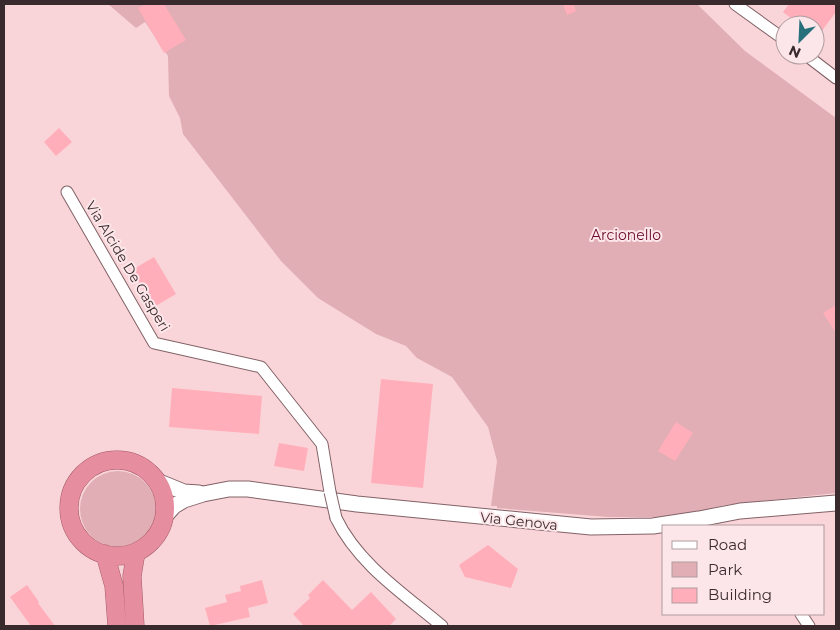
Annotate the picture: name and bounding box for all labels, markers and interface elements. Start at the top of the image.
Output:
north arrow [775,15,825,65]
text: N [786,41,804,62]
street label: Via Alcide De Gasperi [82,197,174,335]
park label: Arcionello [591,226,661,244]
street label: Via Genova [479,508,559,534]
legend [662,525,825,615]
text: Road [708,535,747,554]
text: Park [708,560,742,579]
text: Building [708,585,772,604]

